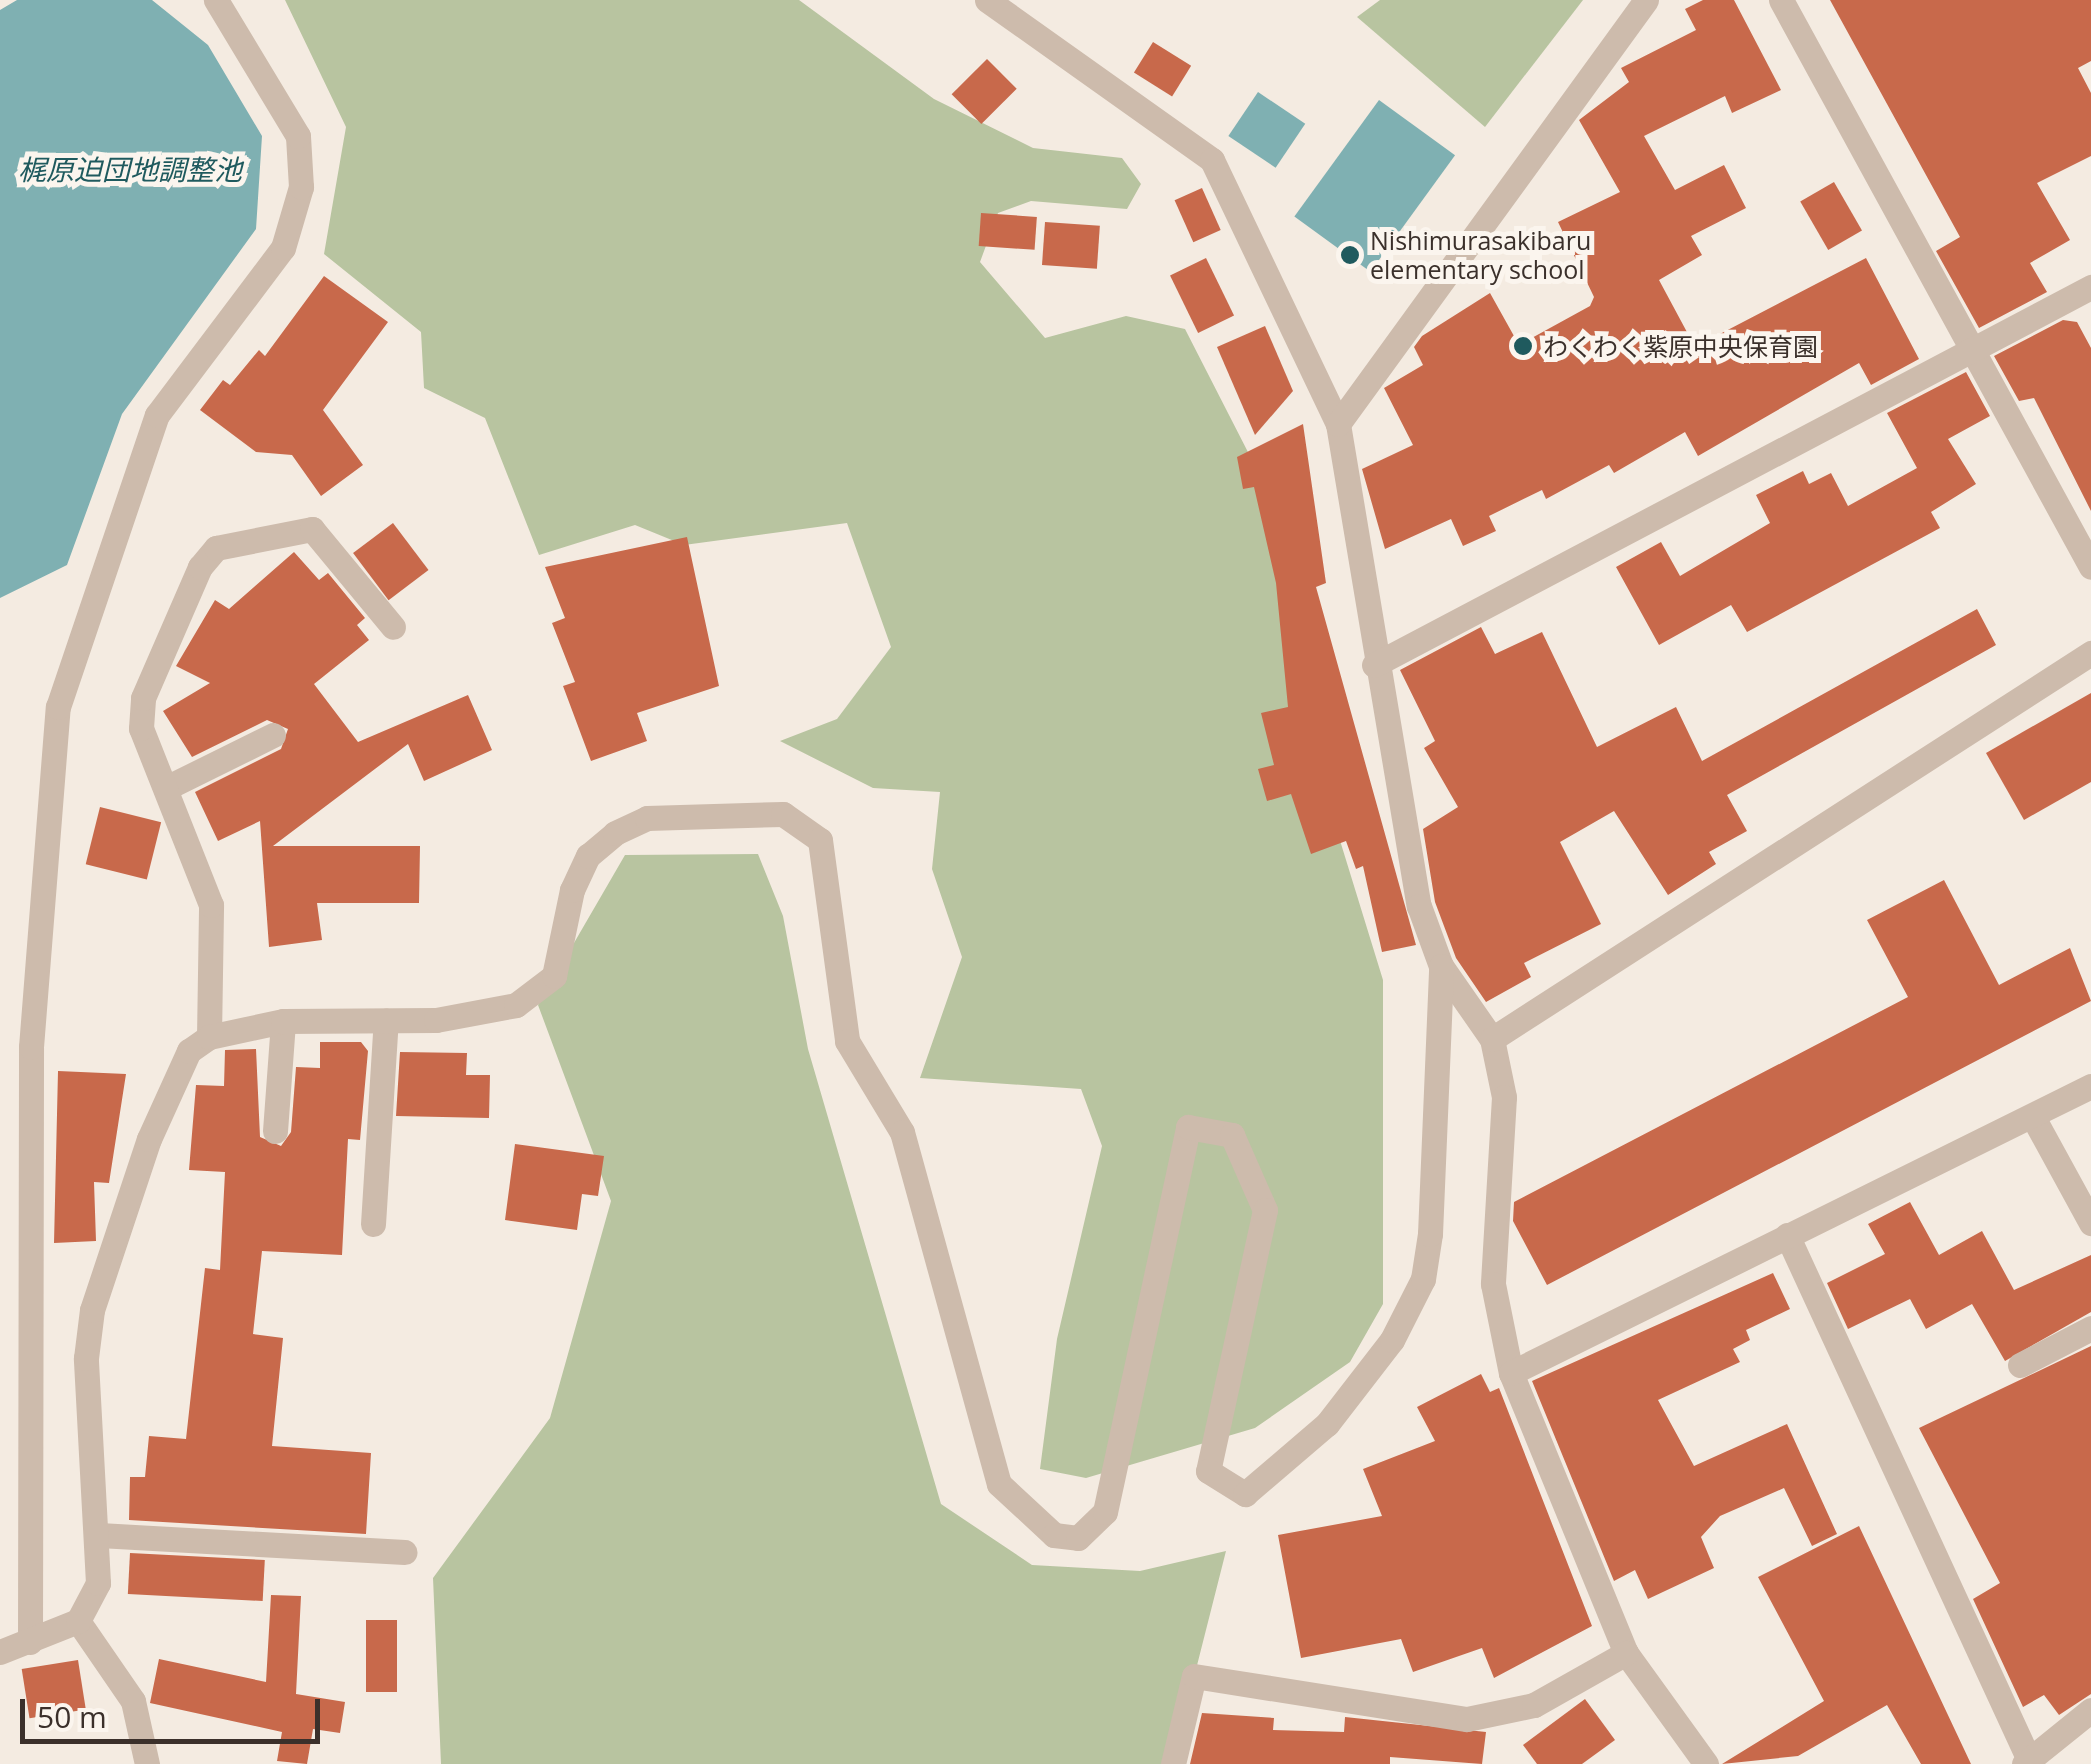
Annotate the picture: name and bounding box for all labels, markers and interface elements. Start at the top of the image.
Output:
water label: 梶原迫団地調整池 [18,152,242,186]
place label: Nishimurasakibaru elementary school [1370,226,1591,285]
marker: Nishimurasakibaru elementary school [1339,244,1361,266]
place label: わくわく紫原中央保育園 [1543,331,1818,361]
marker: わくわく紫原中央保育園 [1512,335,1534,357]
scale bar [25,1679,325,1741]
text: 50 m [37,1696,107,1737]

